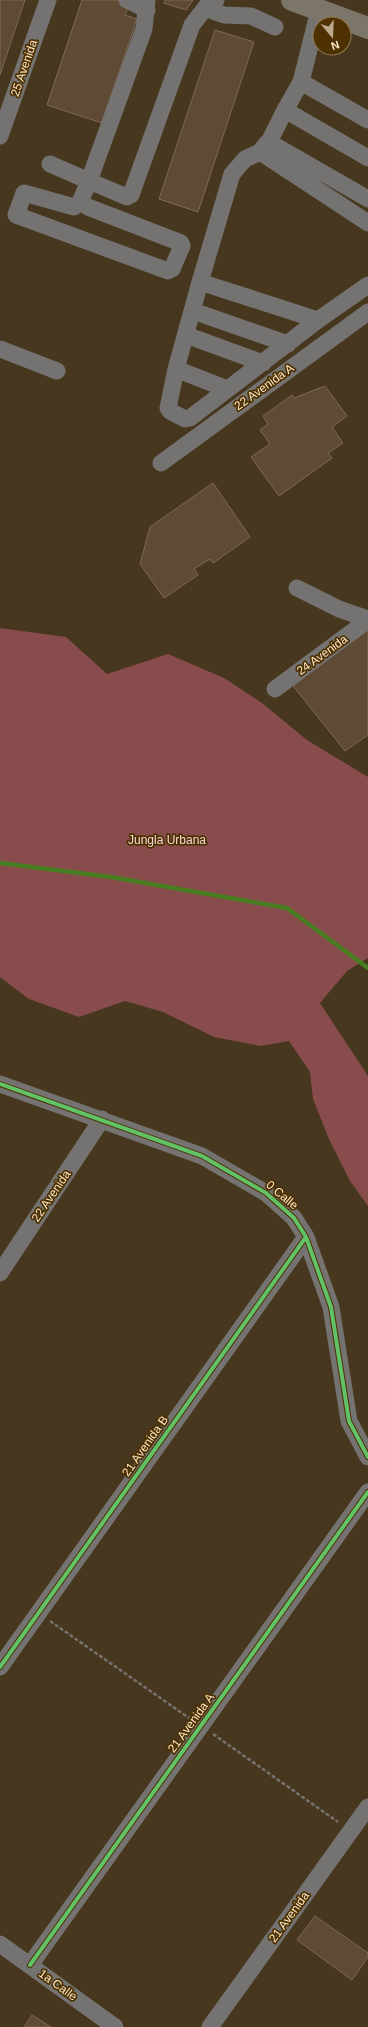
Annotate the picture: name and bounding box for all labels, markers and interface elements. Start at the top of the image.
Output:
north arrow [312,16,352,56]
street label: 25 Avenida [8,37,40,98]
text: N [329,38,341,52]
street label: 22 Avenida A [232,361,296,413]
street label: 24 Avenida [294,632,350,678]
park label: Jungla Urbana [128,833,206,847]
street label: 22 Avenida [29,1167,74,1224]
street label: 0 Calle [263,1178,301,1213]
street label: 21 Avenida B [119,1413,171,1479]
street label: 21 Avenida A [165,1691,217,1755]
street label: 21 Avenida [266,1889,312,1945]
street label: 1a Calle [36,1966,80,2004]

